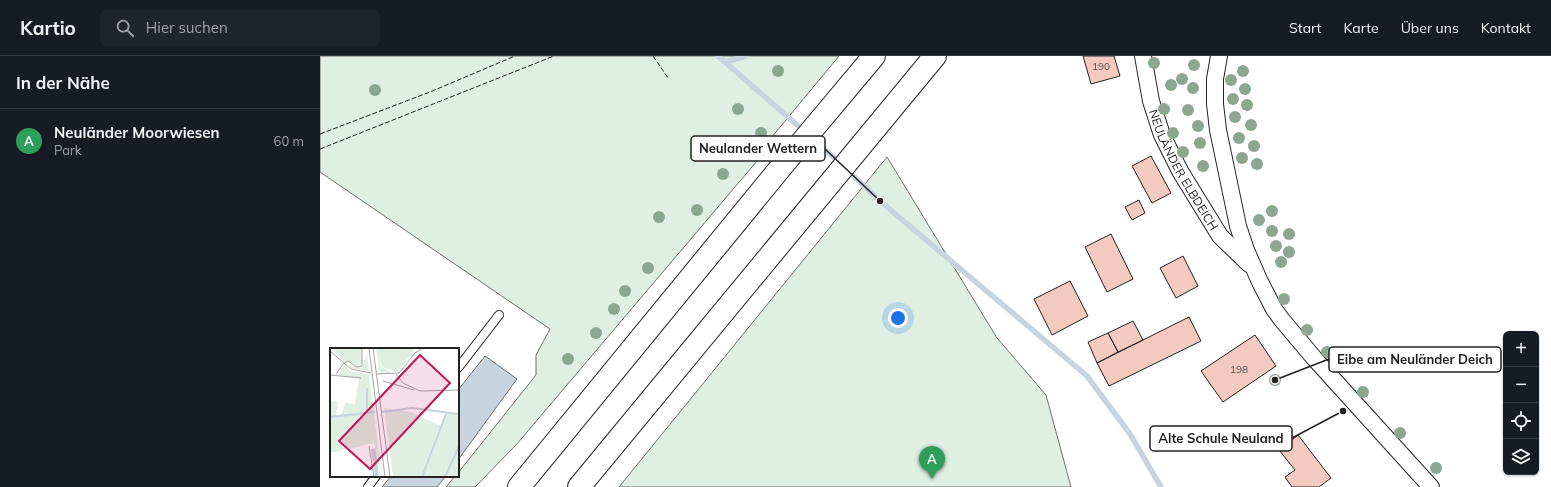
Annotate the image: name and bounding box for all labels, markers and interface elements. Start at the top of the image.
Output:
search box [100,10,380,46]
text: Kartio [20,16,76,40]
icon: search [114,17,136,39]
text: Hier suchen [146,18,228,37]
text: Start [1289,19,1321,37]
text: Karte [1343,19,1379,37]
text: Über uns [1401,19,1459,37]
text: Kontakt [1481,19,1531,37]
house number: 190 [1092,60,1110,73]
text: In der Nähe [16,72,110,93]
street label: NEULÄNDER ELBDEICH [1147,107,1222,233]
text: Neuländer Moorwiesen [54,123,220,142]
text: A [24,133,34,149]
text: 60 m [274,133,304,149]
callout: Neulander Wettern [691,136,825,161]
text: Neulander Wettern [699,140,817,156]
text: Park [54,142,81,158]
your location [888,308,908,328]
map controls [1503,331,1539,475]
button: + [1503,331,1539,367]
callout: Eibe am Neuländer Deich [1329,347,1501,372]
inset map [330,348,459,477]
text: Eibe am Neuländer Deich [1337,351,1493,367]
house number: 198 [1230,363,1248,376]
button: − [1503,367,1539,403]
button: locate [1503,403,1539,439]
callout: Alte Schule Neuland [1150,426,1292,451]
text: Alte Schule Neuland [1158,430,1284,446]
button: layers [1503,439,1539,475]
pin: A [919,446,945,479]

